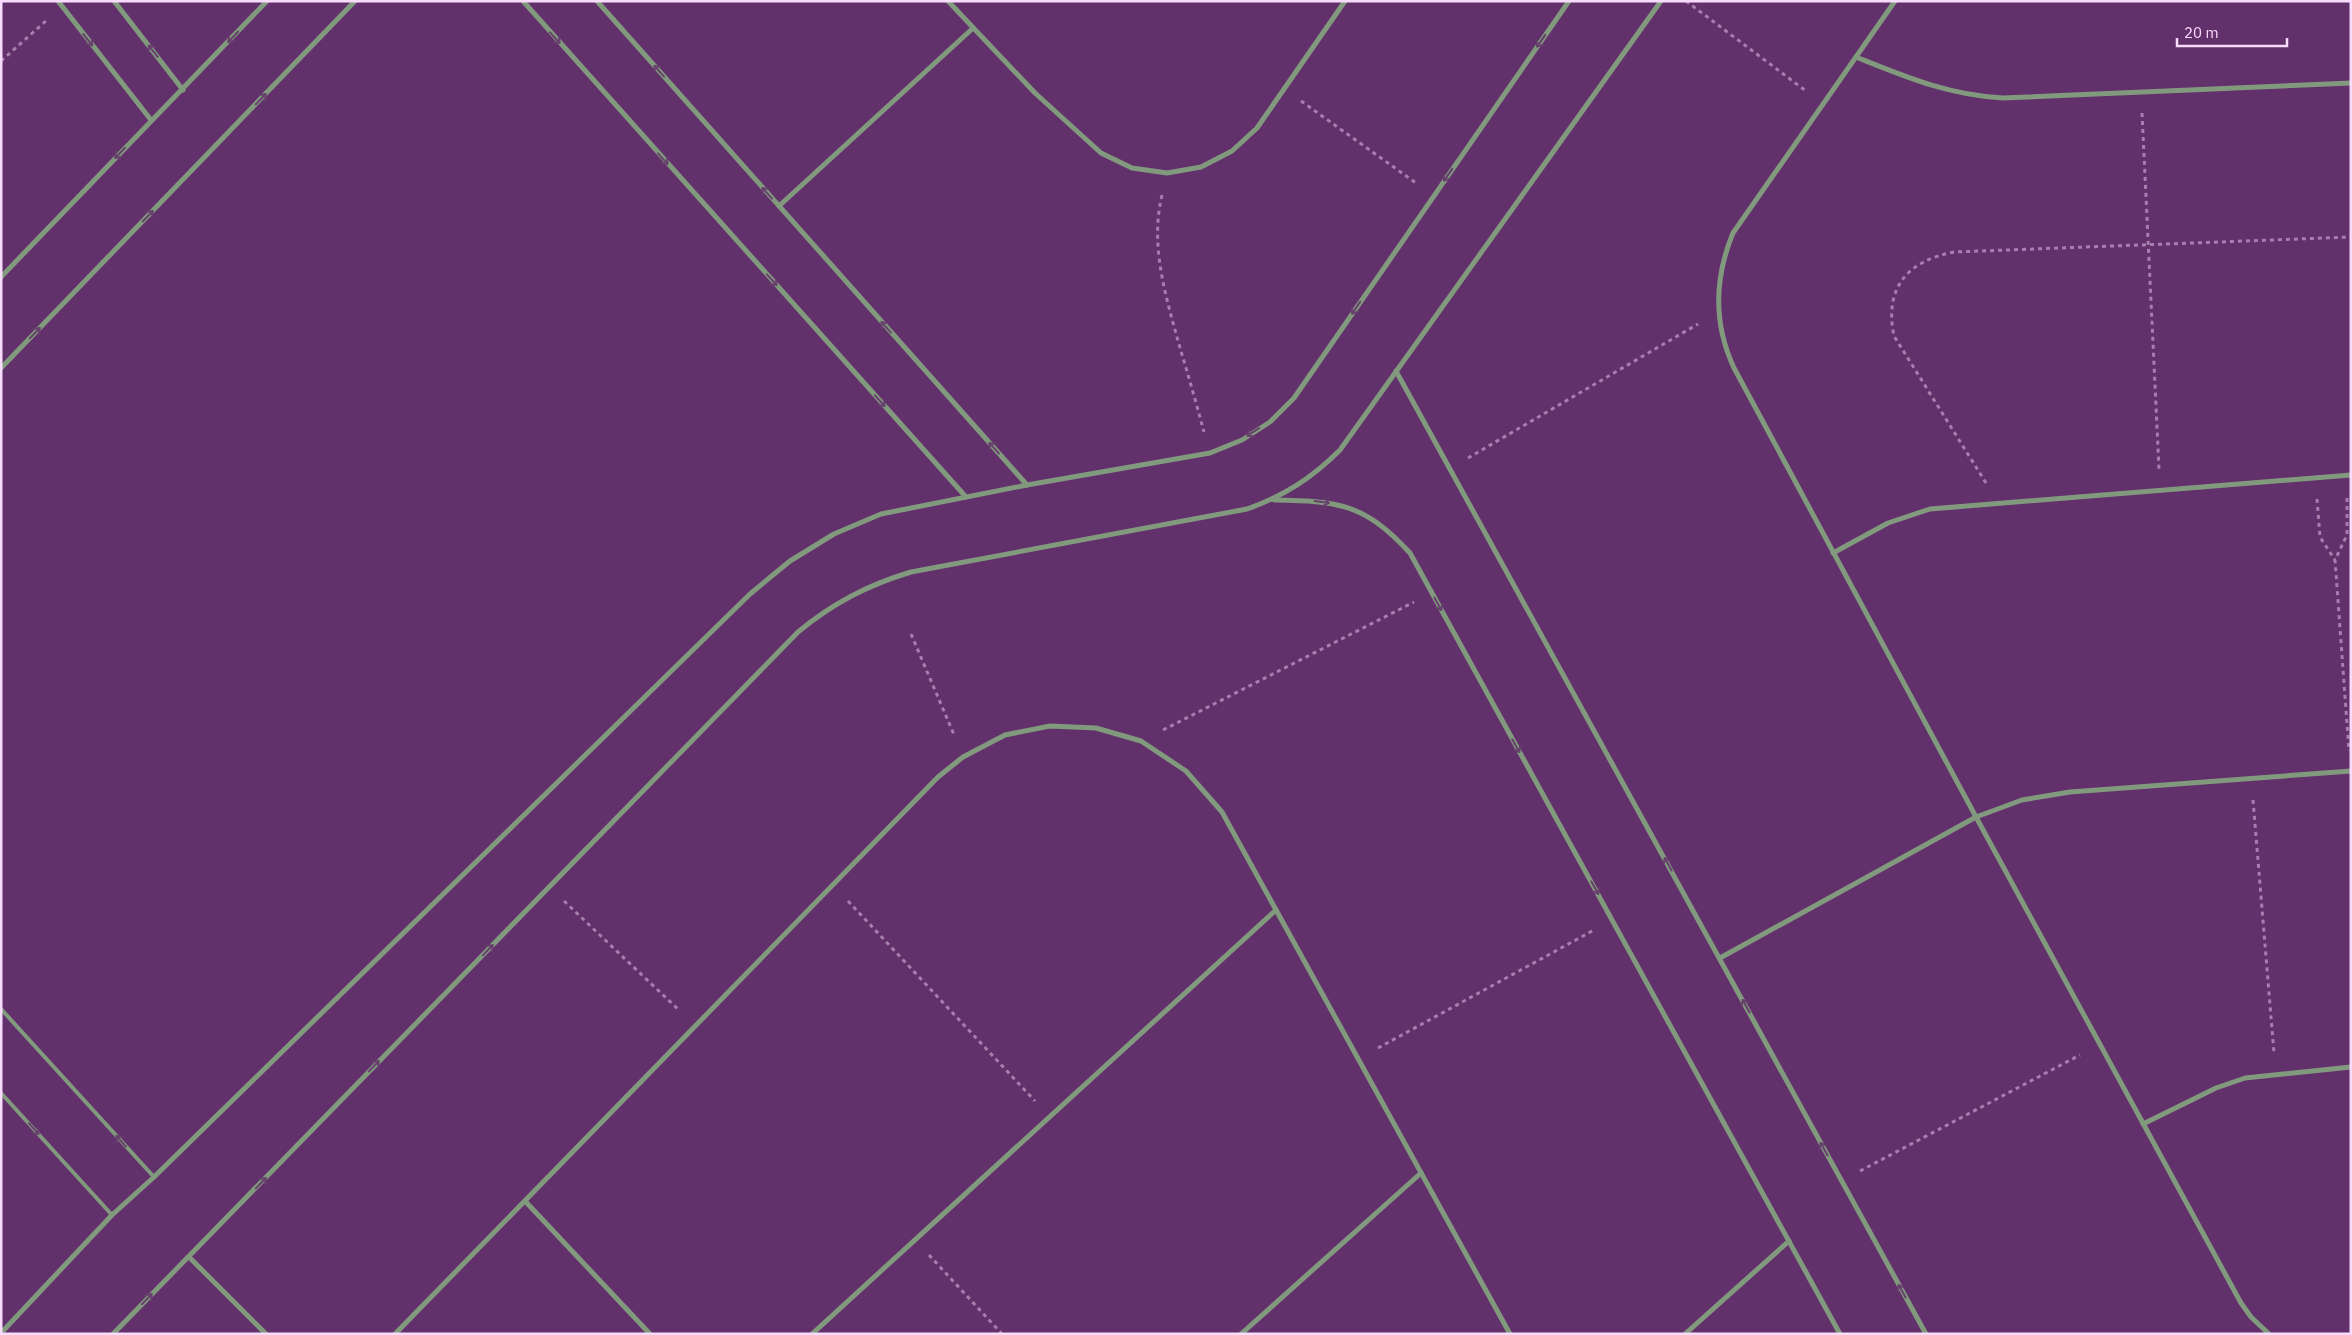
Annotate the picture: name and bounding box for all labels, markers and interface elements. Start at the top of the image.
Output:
scale bar [2177,15,2287,47]
text: 20 m [2184,23,2219,42]
one-way arrow [227,30,239,43]
one-way arrow [549,31,561,44]
one-way arrow [83,33,94,46]
one-way arrow [1536,34,1546,48]
one-way arrow [147,45,158,58]
one-way arrow [654,65,665,78]
one-way arrow [255,93,267,105]
one-way arrow [114,146,126,159]
one-way arrow [658,152,669,165]
one-way arrow [1443,167,1453,181]
one-way arrow [761,186,773,199]
one-way arrow [142,210,154,222]
one-way arrow [766,273,778,286]
one-way arrow [1351,301,1361,315]
one-way arrow [881,321,892,334]
one-way arrow [29,327,41,339]
one-way arrow [874,395,886,408]
one-way arrow [1247,428,1261,438]
one-way arrow [989,442,1000,455]
one-way arrow [1314,497,1330,507]
one-way arrow [1433,596,1443,611]
one-way arrow [1512,738,1521,753]
one-way arrow [1663,856,1673,871]
one-way arrow [1590,881,1600,895]
one-way arrow [482,944,494,956]
one-way arrow [1741,999,1750,1014]
one-way arrow [368,1060,380,1073]
one-way arrow [28,1123,40,1136]
one-way arrow [116,1135,127,1148]
one-way arrow [1819,1141,1829,1156]
one-way arrow [255,1176,267,1189]
one-way arrow [1897,1284,1907,1299]
one-way arrow [141,1293,153,1305]

